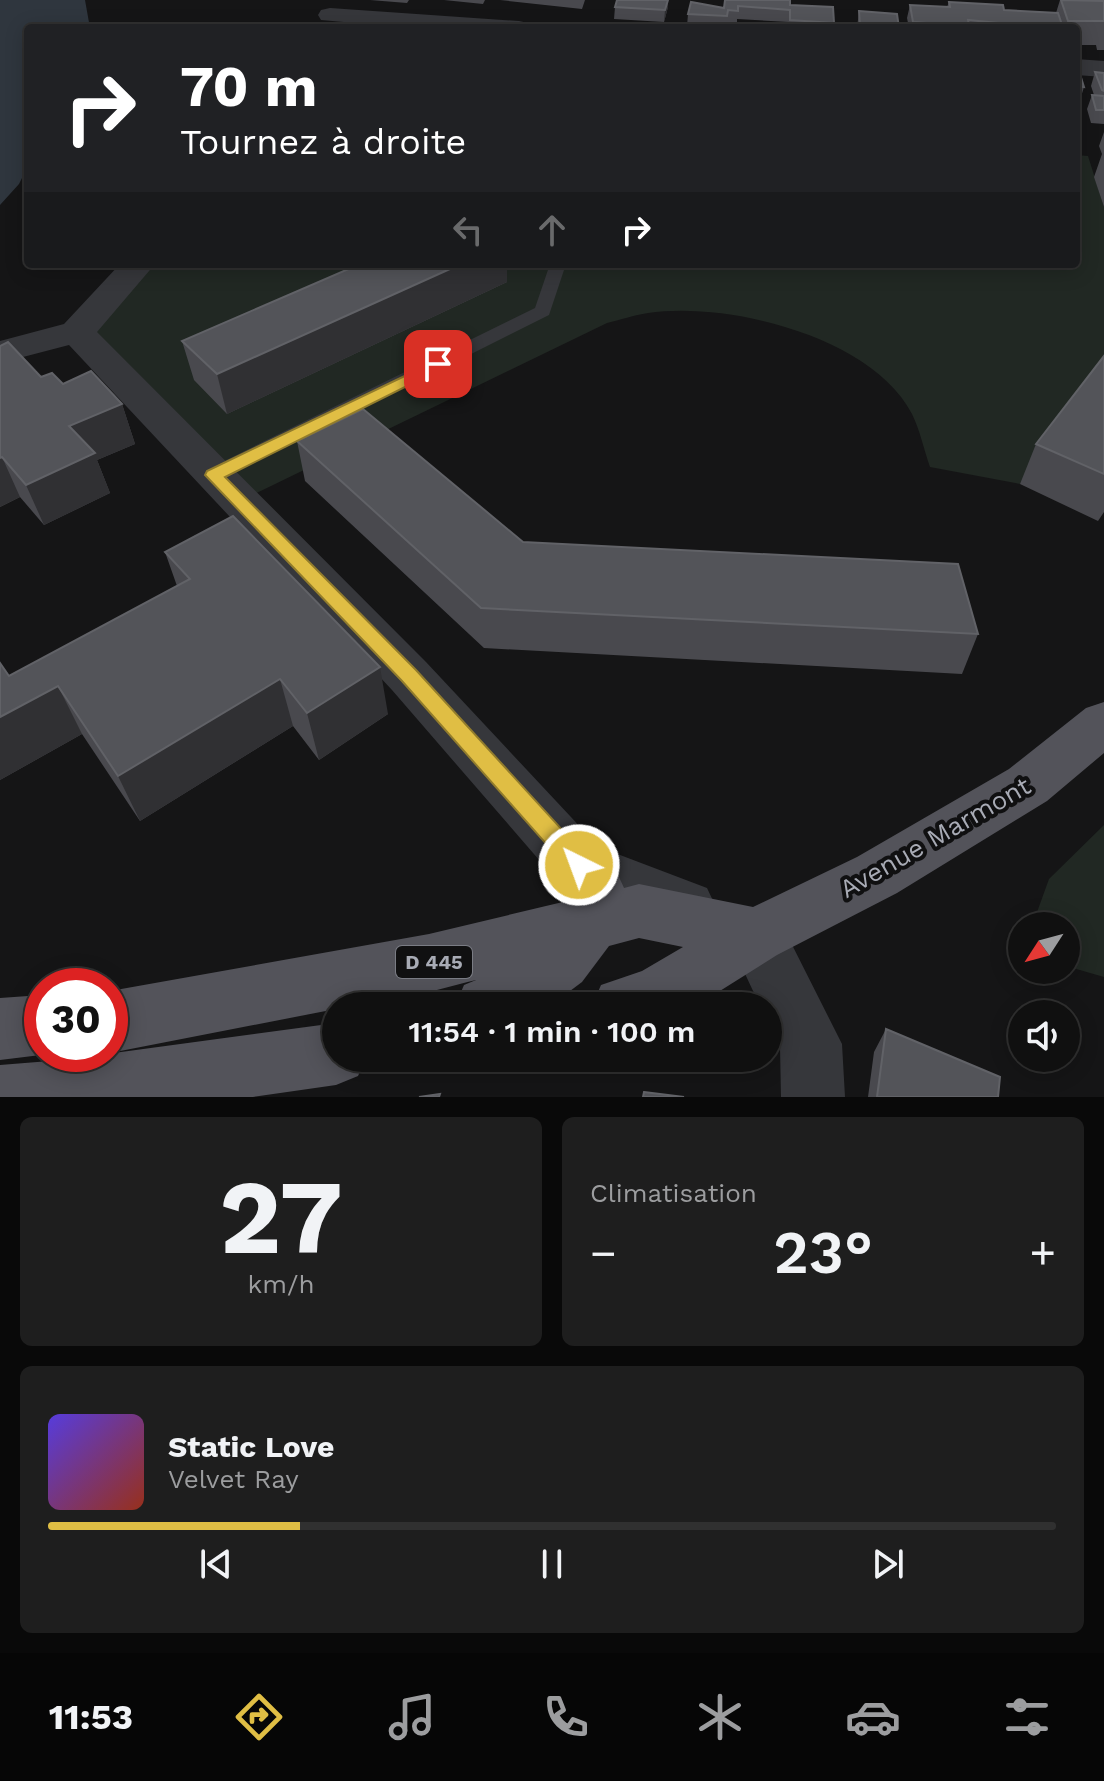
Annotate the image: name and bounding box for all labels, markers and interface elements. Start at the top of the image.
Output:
text: 70 m [180,54,317,120]
icon: right [48,56,152,160]
text: Tournez à droite [180,121,466,163]
icon: left [446,208,490,252]
icon: ahead [530,208,574,252]
icon: right [614,208,658,252]
pin [404,330,472,398]
icon: arrive [416,342,460,386]
street label: Avenue Marmont [834,770,1036,904]
position arrow [537,823,621,907]
north arrow [1008,912,1080,984]
map controls [1008,912,1080,1072]
road number: D 445 [396,946,472,978]
speed limit sign: 30 [24,968,128,1072]
button: sound [1008,1000,1080,1072]
text: 11:54 · 1 min · 100 m [409,1014,695,1049]
text: 27 [219,1156,343,1278]
text: Climatisation [590,1178,757,1208]
text: 23° [773,1217,873,1288]
text: − [590,1227,617,1279]
text: + [1029,1227,1056,1279]
text: km/h [248,1269,314,1299]
text: Static Love [168,1429,334,1464]
text: Velvet Ray [168,1464,299,1494]
icon: previous [194,1542,238,1586]
icon: pause [530,1542,574,1586]
icon: next [866,1542,910,1586]
icon: directions [231,1689,287,1745]
icon: music [384,1689,440,1745]
icon: phone [538,1689,594,1745]
icon: climate [692,1689,748,1745]
icon: car [845,1689,901,1745]
icon: filters [999,1689,1055,1745]
text: 11:53 [49,1696,133,1738]

